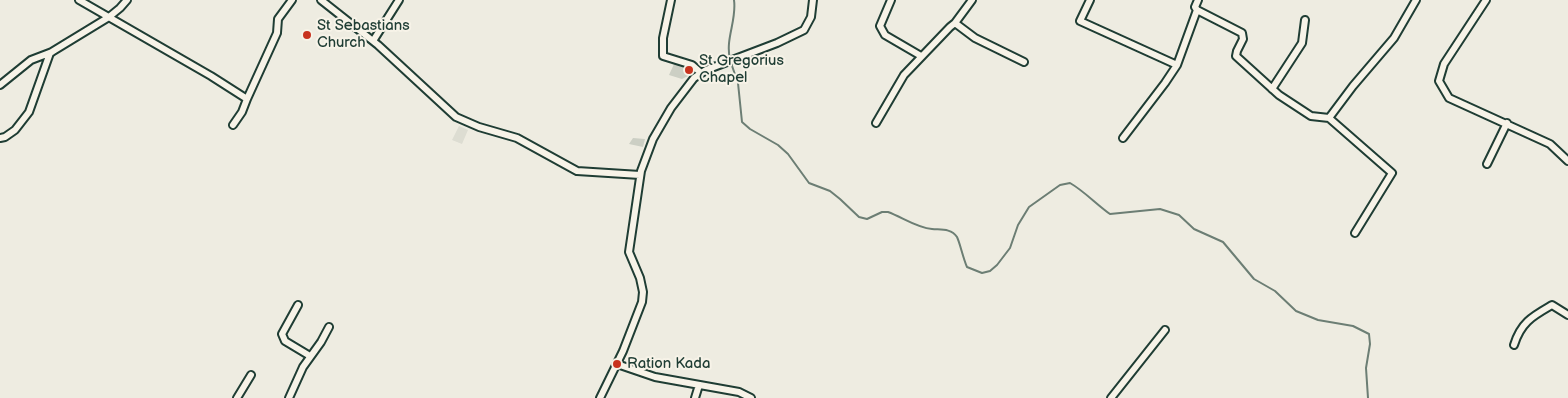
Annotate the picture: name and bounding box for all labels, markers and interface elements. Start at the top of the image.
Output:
place label: St Sebastians Church [317,17,410,52]
marker: St Sebastians Church [301,29,313,41]
place label: St Gregorius Chapel [699,52,784,87]
marker: St Gregorius Chapel [683,64,695,76]
place label: Ration Kada [627,355,710,373]
marker: Ration Kada [611,358,623,370]

